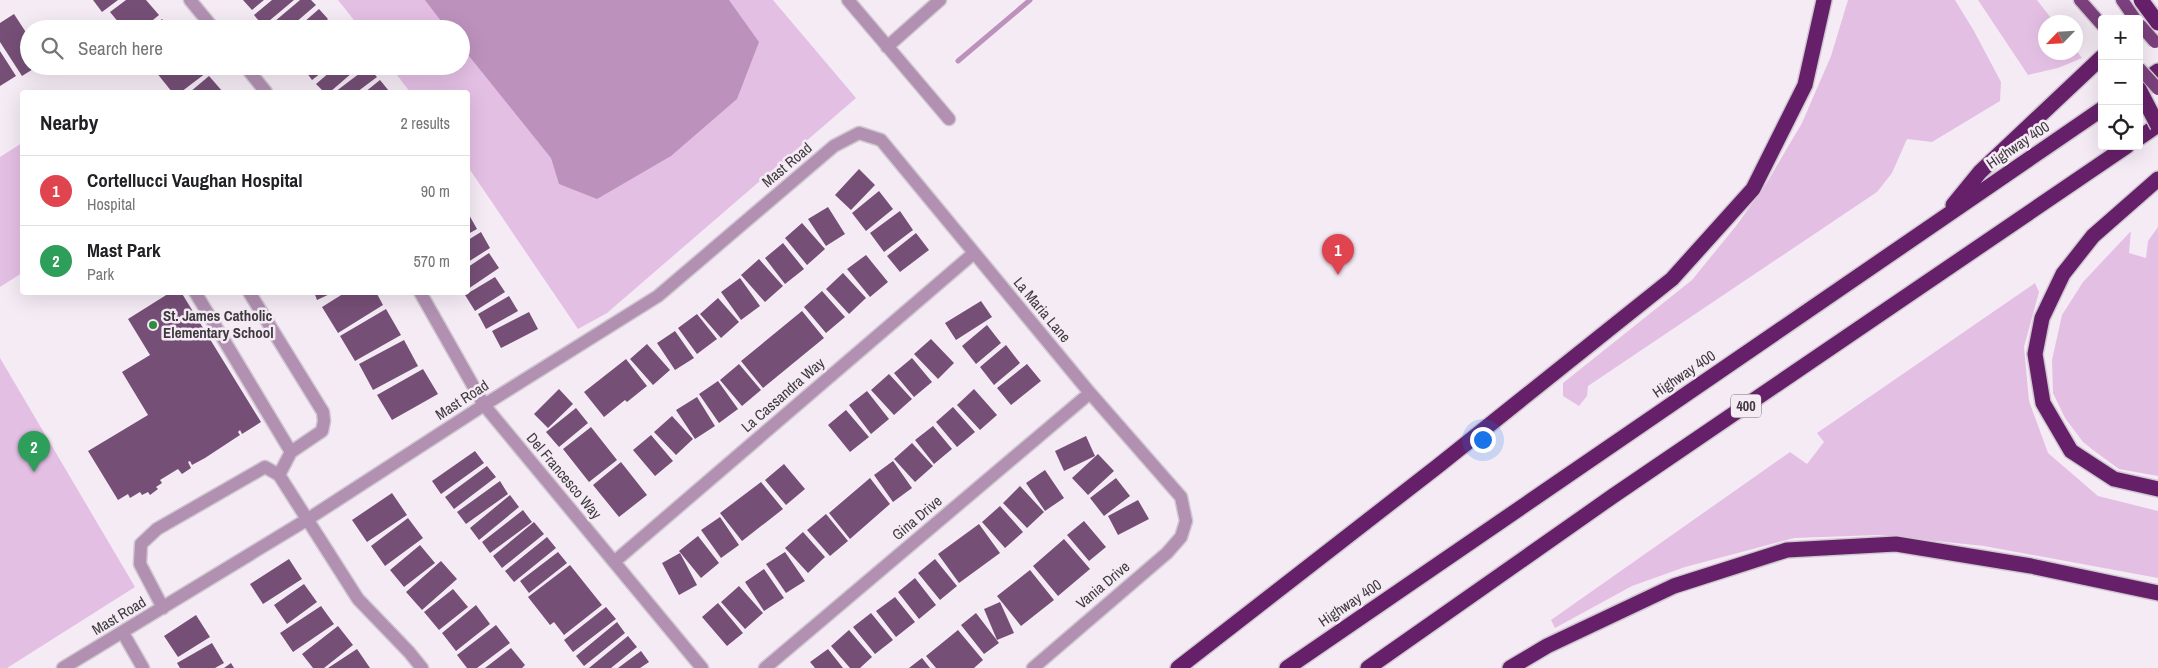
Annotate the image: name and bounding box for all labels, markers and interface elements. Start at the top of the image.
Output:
north arrow [2038,15,2083,60]
map controls [2098,15,2143,150]
button: + [2098,15,2143,60]
search box [20,20,470,75]
icon: search [38,34,66,62]
text: Search here [78,35,163,61]
button: − [2098,60,2143,105]
button: locate [2098,105,2143,150]
text: Nearby [40,108,98,137]
text: 2 results [400,112,450,134]
street label: Highway 400 [1982,116,2053,173]
street label: Mast Road [757,137,816,192]
text: Cortellucci Vaughan Hospital [87,167,303,193]
text: 1 [52,180,60,202]
text: 90 m [421,180,450,202]
text: Hospital [87,193,135,215]
pin: 1 [1322,234,1354,275]
text: Mast Park [87,237,161,263]
text: 2 [52,250,60,272]
text: 570 m [414,250,450,272]
text: Park [87,263,114,285]
street label: La Maria Lane [1009,273,1076,347]
place label: St. James Catholic Elementary School [163,305,274,343]
marker: St. James Catholic Elementary School [147,319,159,331]
street label: Highway 400 [1648,345,1719,402]
street label: La Cassandra Way [736,352,829,437]
street label: Mast Road [431,375,492,425]
road number: 400 [1731,394,1761,418]
your location [1470,427,1496,453]
street label: Del Francesco Way [522,428,607,524]
pin: 2 [18,431,50,472]
street label: Gina Drive [887,490,946,545]
street label: Vania Drive [1071,556,1134,613]
street label: Highway 400 [1314,574,1385,631]
street label: Mast Road [88,591,150,640]

